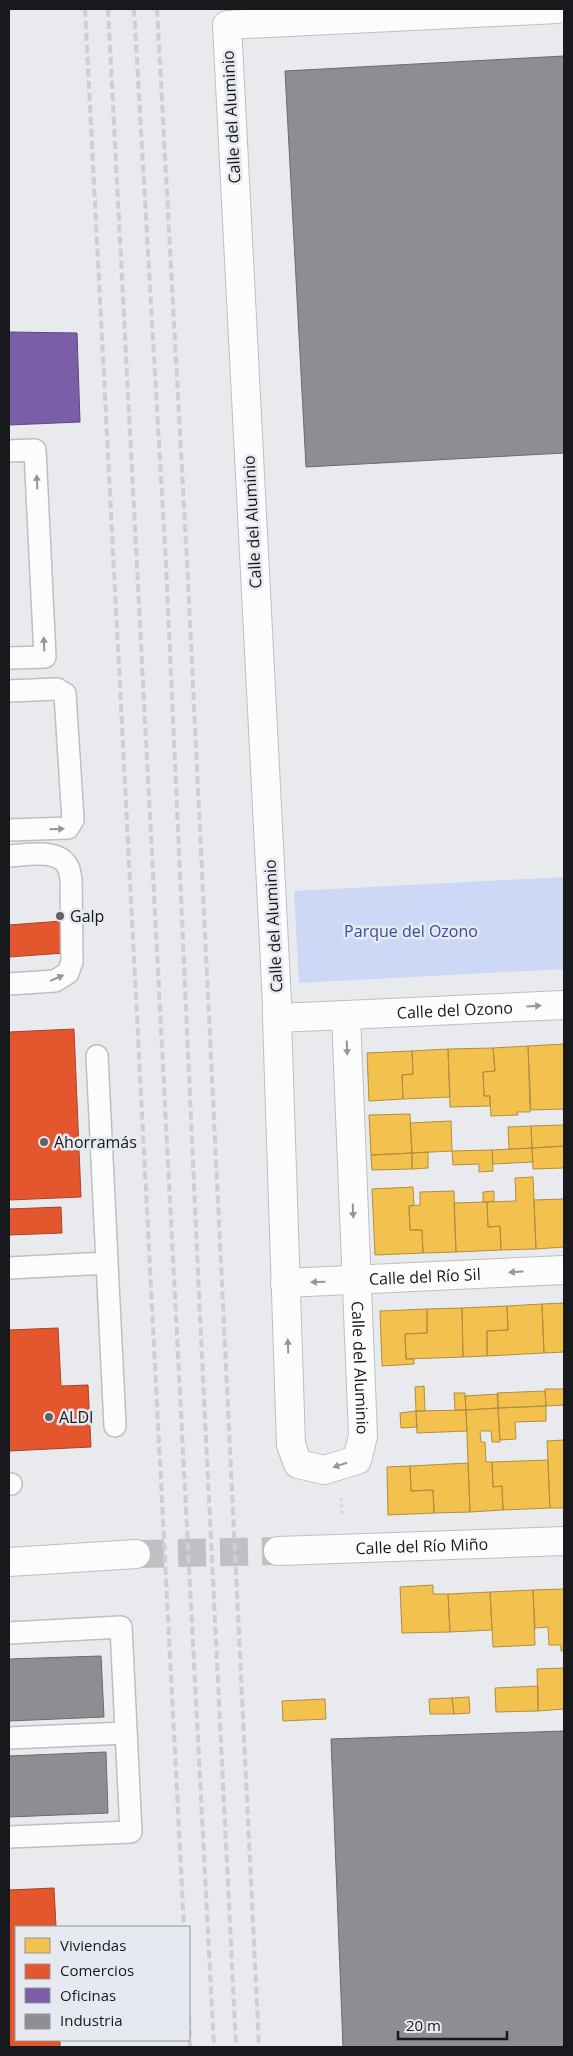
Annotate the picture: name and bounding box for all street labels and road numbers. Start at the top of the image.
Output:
street label: Calle del Aluminio [217,50,245,184]
street label: Calle del Aluminio [238,455,266,589]
street label: Calle del Aluminio [259,859,287,993]
street label: Calle del Ozono [396,996,513,1024]
street label: Calle del Río Sil [369,1263,481,1290]
street label: Calle del Aluminio [347,1301,374,1435]
street label: Calle del Río Miño [355,1533,489,1559]

